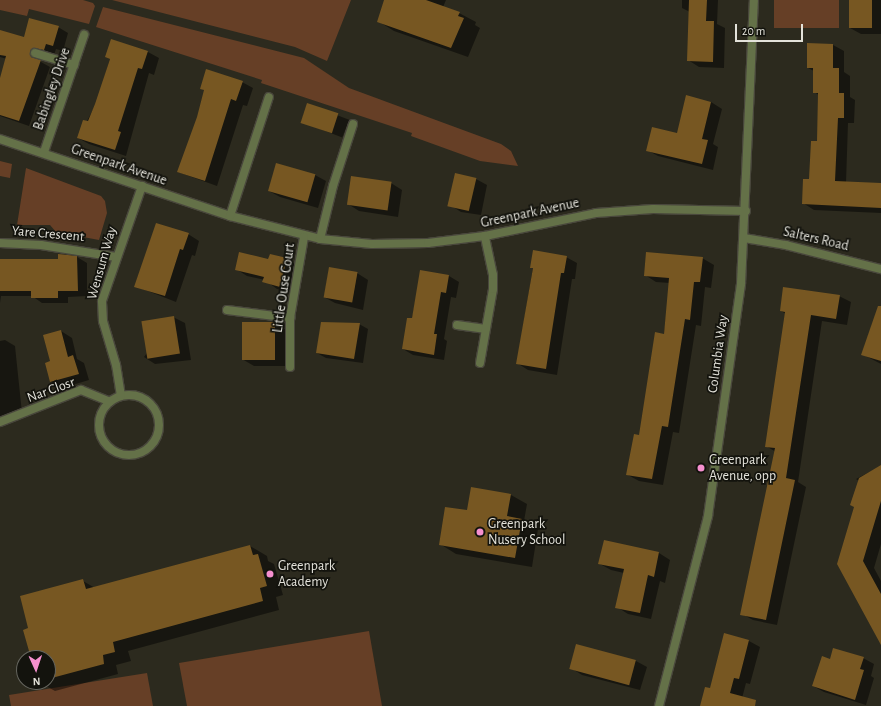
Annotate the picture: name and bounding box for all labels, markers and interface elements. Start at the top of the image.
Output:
scale bar [737,16,805,42]
text: 20 m [742,25,765,37]
street label: Babingley Drive [30,46,74,132]
street label: Greenpark Avenue [69,141,169,189]
street label: Greenpark Avenue [479,194,581,232]
street label: Yare Crescent [11,222,85,246]
street label: Salters Road [782,223,850,255]
street label: Wensum Way [84,225,120,301]
street label: Little Ouse Court [269,242,299,334]
street label: Columbia Way [704,314,732,394]
street label: Nar Closr [25,374,77,406]
place label: Greenpark Avenue, opp [709,452,776,484]
marker: Greenpark Avenue, opp [696,463,706,473]
place label: Greenpark Nusery School [488,516,565,548]
marker: Greenpark Nusery School [475,527,485,537]
place label: Greenpark Academy [278,558,335,590]
marker: Greenpark Academy [265,569,275,579]
north arrow [16,650,56,690]
text: N [32,676,41,687]

